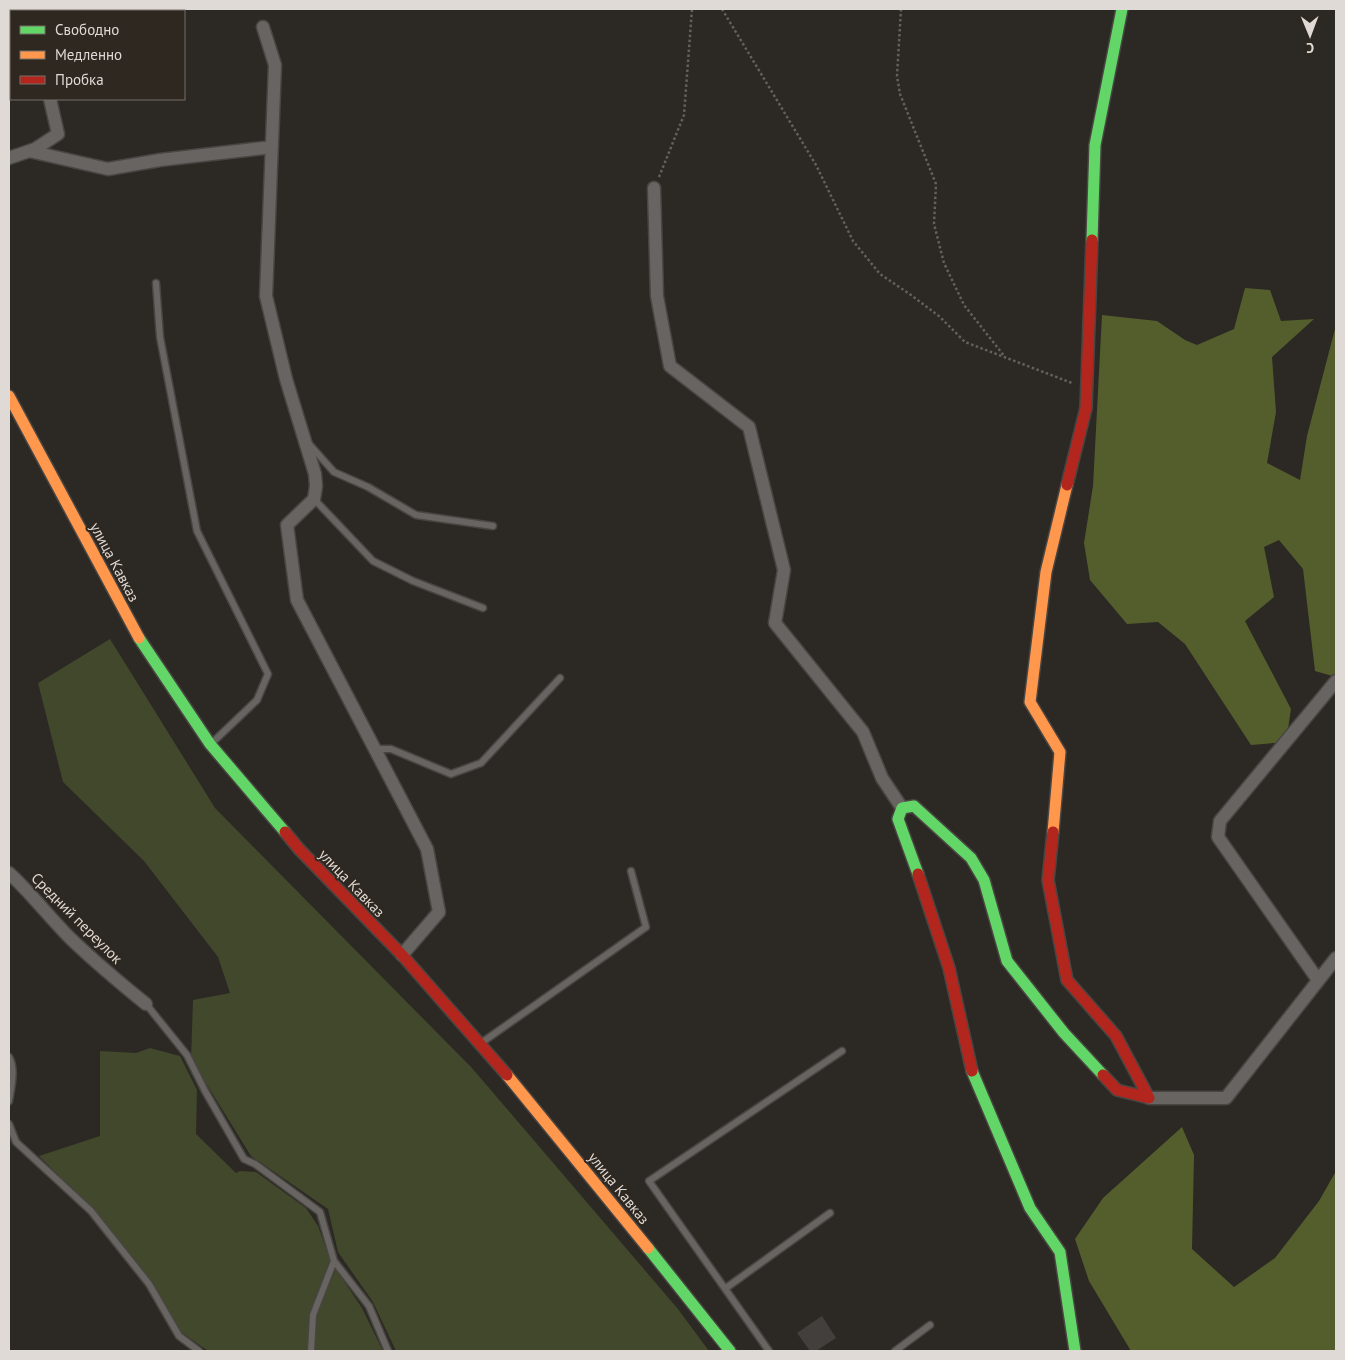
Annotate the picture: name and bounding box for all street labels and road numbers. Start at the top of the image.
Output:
street label: улица Кавказ [86,519,144,605]
street label: улица Кавказ [315,845,389,921]
street label: Средний переулок [27,868,127,968]
street label: улица Кавказ [584,1148,654,1228]

